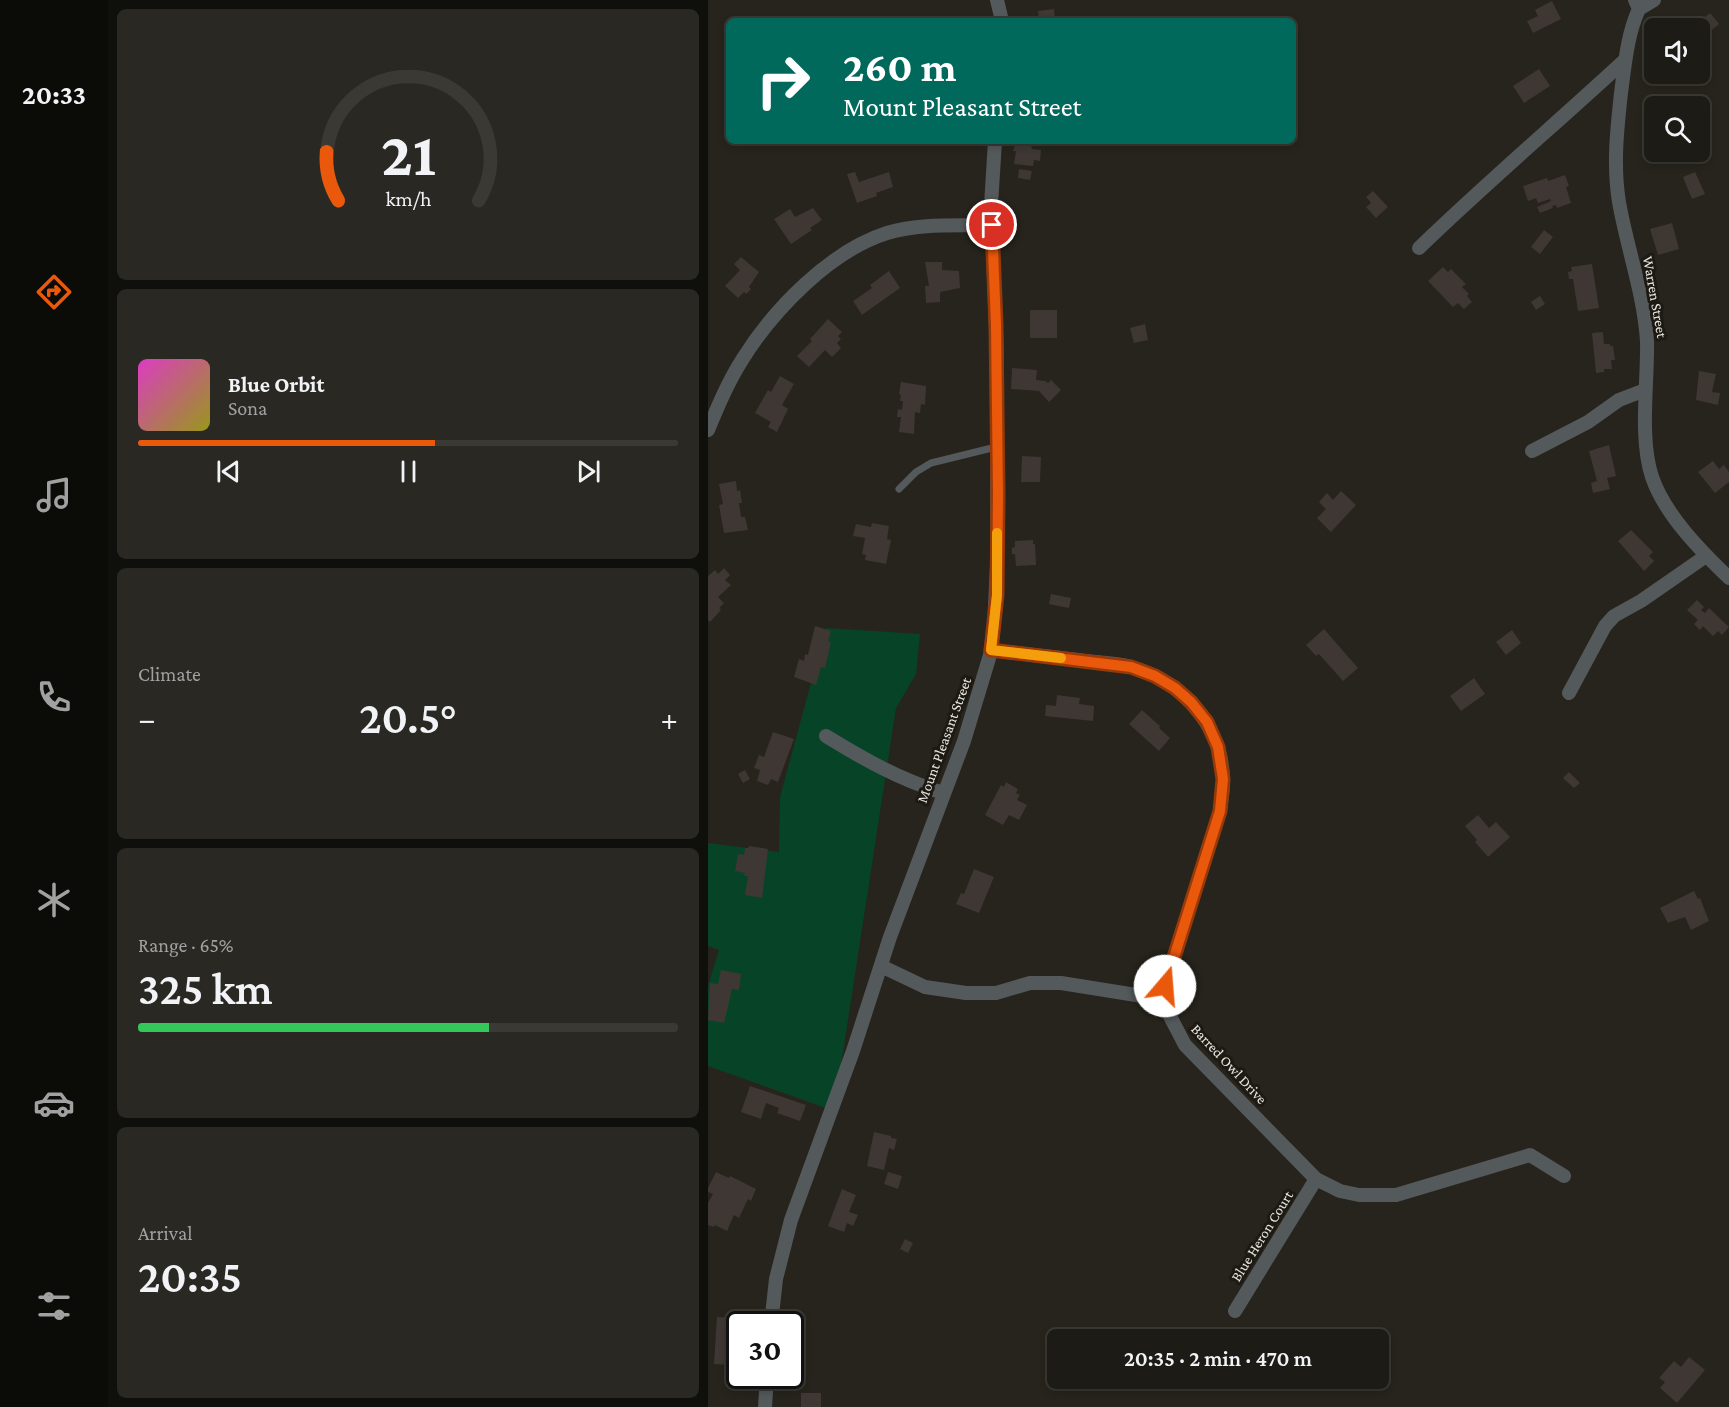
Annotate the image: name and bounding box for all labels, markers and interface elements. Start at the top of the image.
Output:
map controls [1644,18,1710,162]
button: sound [1644,18,1710,84]
icon: right [744,42,822,120]
text: 260 m [843,43,957,90]
text: 20:33 [22,80,86,110]
text: Mount Pleasant Street [843,92,1082,122]
button: search [1644,96,1710,162]
text: 21 [380,119,436,188]
text: km/h [385,188,432,212]
pin [966,199,1017,250]
icon: arrive [975,208,1008,241]
street label: Warren Street [1640,255,1670,340]
icon: directions [33,271,75,313]
text: Blue Orbit [228,372,324,397]
text: Sona [228,397,267,419]
icon: previous [212,455,245,488]
icon: pause [392,455,425,488]
icon: next [572,455,605,488]
icon: music [33,474,75,516]
text: Climate [138,663,201,685]
street label: Mount Pleasant Street [914,674,975,805]
icon: phone [33,676,75,718]
text: 20.5° [359,693,457,743]
text: − [138,700,155,737]
text: + [661,700,678,737]
icon: climate [33,879,75,921]
text: Range · 65% [138,934,233,956]
position arrow [1133,954,1197,1018]
text: 325 km [138,964,273,1014]
street label: Barred Owl Drive [1188,1021,1270,1108]
icon: car [33,1082,75,1124]
street label: Blue Heron Court [1228,1187,1297,1284]
text: Arrival [138,1222,192,1244]
text: 20:35 [138,1252,242,1302]
icon: filters [33,1285,75,1327]
speed limit sign: 30 [726,1311,804,1389]
text: 20:35 · 2 min · 470 m [1124,1346,1312,1371]

